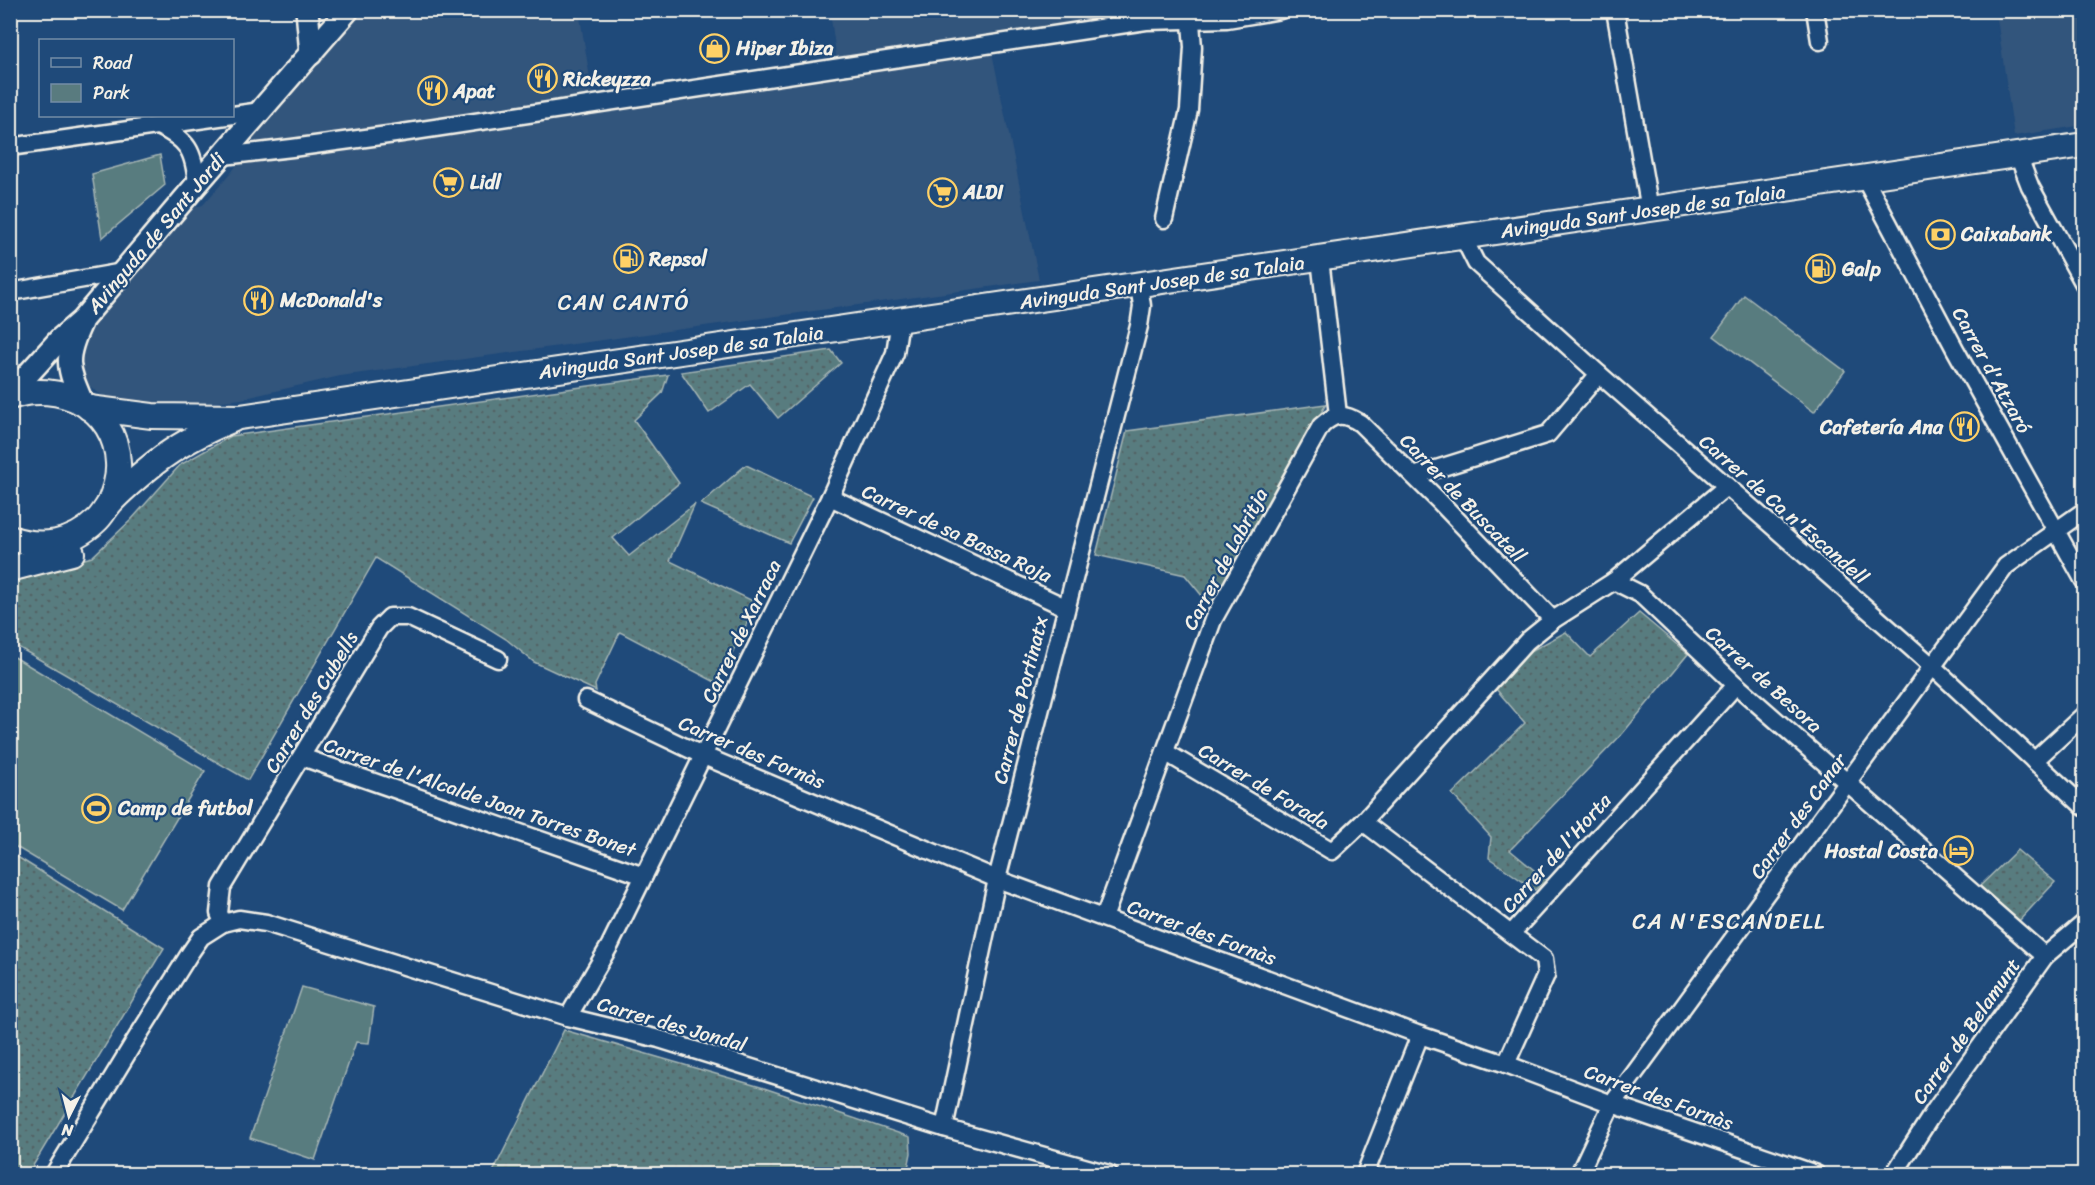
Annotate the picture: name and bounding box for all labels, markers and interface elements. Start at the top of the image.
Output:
place label: Hiper Ibiza [735,31,834,66]
shop icon: Hiper Ibiza [699,32,731,64]
legend [39,39,234,117]
text: Road [93,47,133,79]
place label: Rickeyzza [562,62,652,97]
restaurant icon: Rickeyzza [526,63,558,95]
place label: Apat [452,74,496,109]
restaurant icon: Apat [416,75,448,107]
text: Park [93,77,130,109]
street label: Avinguda de Sant Jordi [77,143,236,323]
place label: Lidl [470,165,502,200]
supermarket icon: Lidl [433,166,465,198]
street label: Avinguda Sant Josep de sa Talaia [1497,174,1788,249]
place label: ALDI [962,175,1004,210]
supermarket icon: ALDI [926,176,958,208]
place label: Caixabank [1960,217,2053,252]
bank icon: Caixabank [1924,218,1956,250]
place label: Repsol [648,242,708,277]
fuel station icon: Repsol [612,243,644,275]
street label: Avinguda Sant Josep de sa Talaia [1016,245,1307,320]
place label: Galp [1841,252,1881,287]
fuel station icon: Galp [1805,253,1837,285]
place label: McDonald's [279,283,383,318]
district label: CAN CANTÓ [558,283,690,322]
restaurant icon: McDonald's [243,284,275,316]
street label: Carrer d'Atzaró [1942,300,2041,441]
street label: Avinguda Sant Josep de sa Talaia [535,315,826,390]
place label: Cafetería Ana [1819,410,1944,445]
restaurant icon: Cafetería Ana [1948,411,1980,443]
street label: Carrer de Buscatell [1391,425,1535,572]
street label: Carrer de Ca n'Escandell [1691,425,1878,594]
street label: Carrer de sa Bassa Roja [856,474,1059,593]
street label: Carrer de Labritja [1173,482,1278,637]
street label: Carrer de Xarraca [692,553,791,709]
street label: Carrer de Portinatx [983,612,1058,788]
street label: Carrer de Besora [1697,617,1831,742]
street label: Carrer des Cubells [255,624,368,780]
street label: Carrer des Fornàs [673,706,831,799]
street label: Carrer de l'Alcalde Joan Torres Bonet [319,727,642,868]
street label: Carrer de Forada [1191,733,1336,840]
street label: Carrer des Canar [1741,744,1857,887]
street label: Carrer de l'Horta [1492,784,1621,922]
place label: Camp de futbol [117,791,254,826]
sports icon: Camp de futbol [81,792,113,824]
place label: Hostal Costa [1823,834,1938,869]
hotel icon: Hostal Costa [1943,835,1975,867]
street label: Carrer des Fornàs [1122,889,1282,976]
district label: CA N'ESCANDELL [1632,902,1826,941]
street label: Carrer de Belamunt [1903,951,2030,1112]
street label: Carrer des Jondal [593,986,752,1063]
street label: Carrer des Fornàs [1579,1054,1739,1141]
north arrow [39,1086,99,1146]
text: N [60,1115,76,1146]

